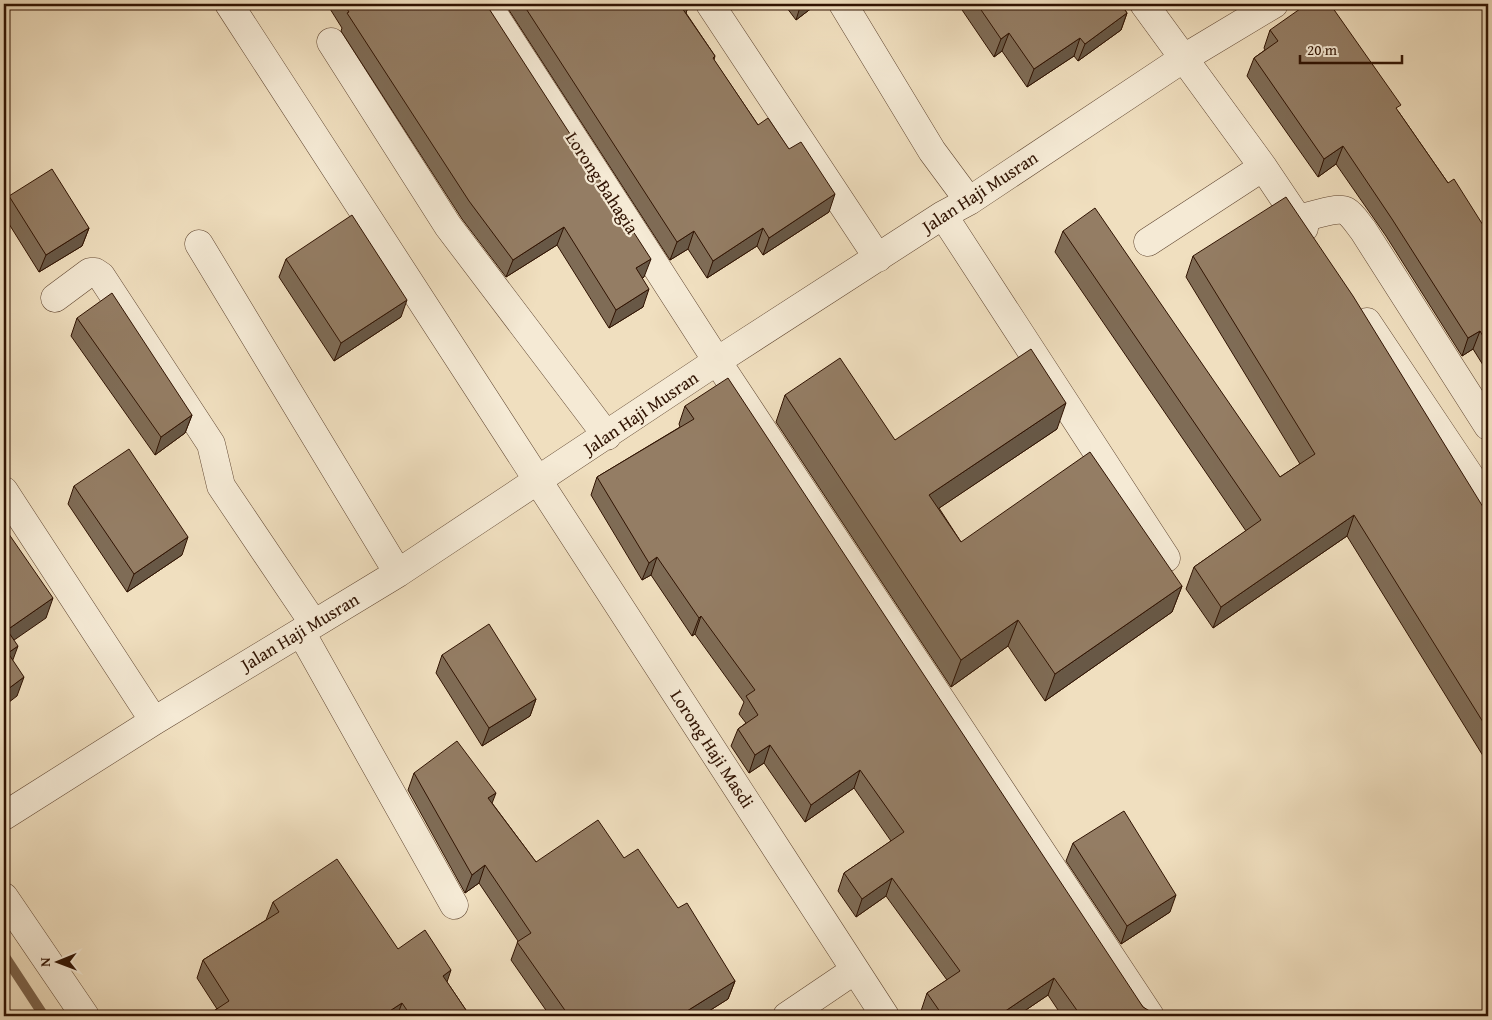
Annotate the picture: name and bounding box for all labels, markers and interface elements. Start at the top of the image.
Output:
scale bar [1300,32,1402,64]
text: 20 m [1307,39,1338,60]
street label: Lorong Bahagia [559,126,646,240]
street label: Jalan Haji Musran [915,144,1043,240]
street label: Jalan Haji Musran [576,364,704,462]
street label: Jalan Haji Musran [234,586,364,679]
street label: Lorong Haji Masdi [664,684,761,813]
north arrow [32,938,82,988]
text: N [35,957,55,967]

